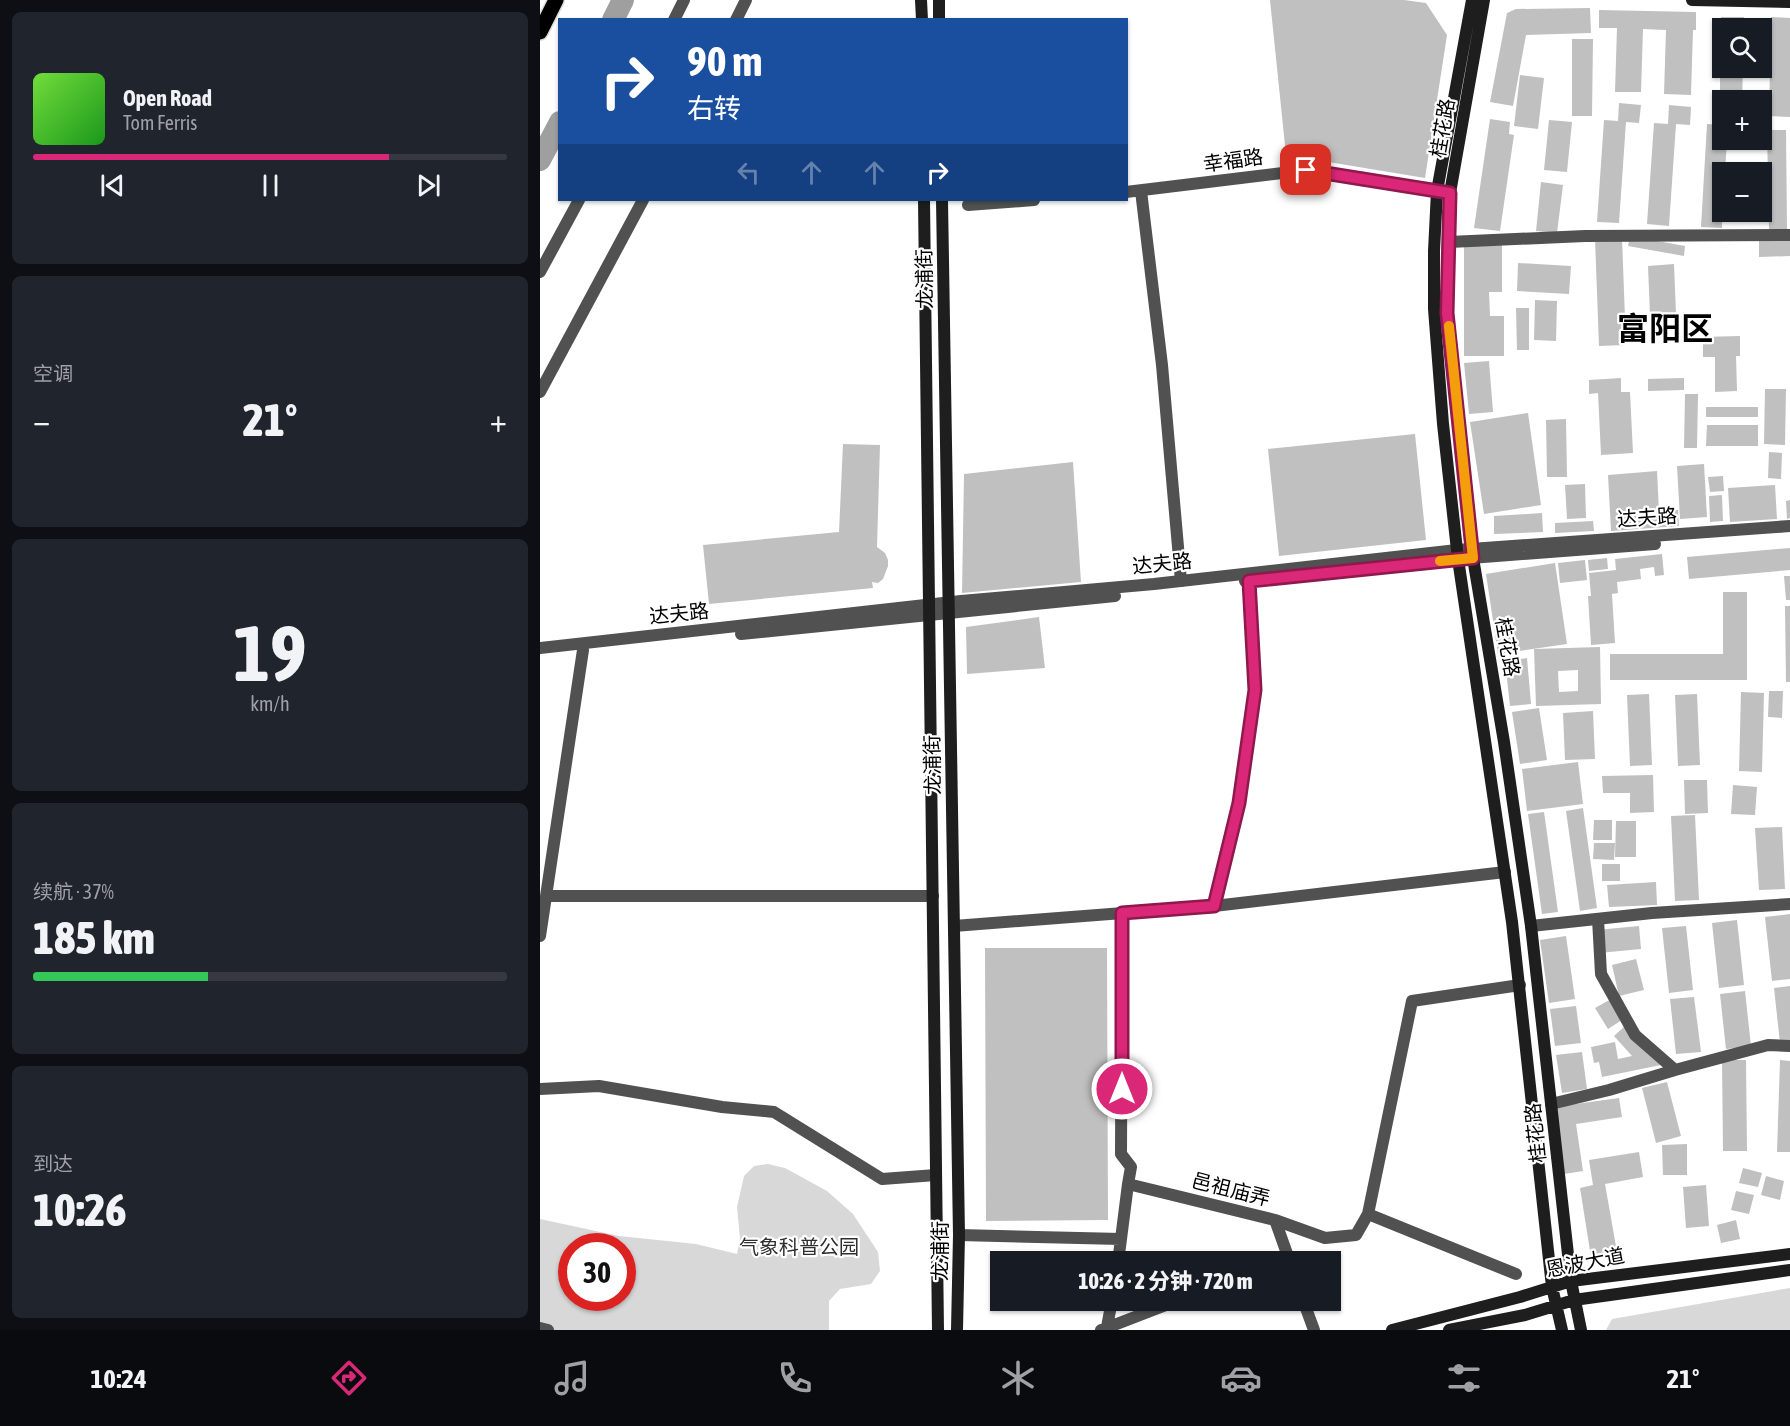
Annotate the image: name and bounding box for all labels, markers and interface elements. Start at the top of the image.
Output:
map controls [1712,18,1772,222]
button: search [1712,18,1772,78]
text: 90 m [687,37,762,85]
icon: right [588,42,666,120]
text: Open Road [123,85,212,111]
button: + [1712,90,1772,150]
text: 右转 [687,93,741,124]
street label: 桂花路 [1425,96,1459,160]
text: Tom Ferris [123,111,197,134]
street label: 幸福路 [1202,144,1264,176]
pin [1280,144,1331,195]
icon: arrive [1289,153,1322,186]
icon: left [732,156,765,189]
icon: ahead [795,156,828,189]
icon: ahead [858,156,891,189]
icon: right [921,156,954,189]
button: − [1712,162,1772,222]
icon: previous [96,169,129,202]
icon: pause [254,169,287,202]
icon: next [412,169,445,202]
street label: 龙浦街 [912,249,936,309]
district label: 富阳区 [1617,310,1713,347]
text: 空调 [33,362,73,385]
text: 21° [243,394,297,446]
text: − [33,401,50,439]
text: + [490,401,507,439]
street label: 达夫路 [1616,503,1678,531]
street label: 达夫路 [1131,548,1193,578]
street label: 达夫路 [648,598,710,628]
text: 19 [233,608,307,698]
street label: 桂花路 [1491,615,1525,679]
text: km/h [250,692,290,715]
street label: 龙浦街 [920,735,944,795]
text: 续航 · 37% [33,880,114,903]
text: 185 km [33,912,155,964]
position arrow [1090,1057,1154,1121]
street label: 桂花路 [1520,1102,1550,1164]
text: 到达 [33,1152,73,1175]
street label: 邑祖庙弄 [1189,1168,1273,1210]
text: 10:26 [33,1184,127,1236]
street label: 龙浦街 [928,1221,951,1281]
speed limit sign: 30 [558,1233,636,1311]
park label: 气象科普公园 [739,1235,859,1258]
street label: 恩波大道 [1544,1243,1626,1281]
text: 10:26 · 2 分钟 · 720 m [1078,1268,1253,1294]
icon: directions [328,1357,370,1399]
icon: music [551,1357,593,1399]
icon: phone [774,1357,816,1399]
icon: climate [997,1357,1039,1399]
icon: car [1220,1357,1262,1399]
icon: filters [1443,1357,1485,1399]
text: 10:24 [91,1363,147,1394]
text: 21° [1667,1363,1699,1394]

